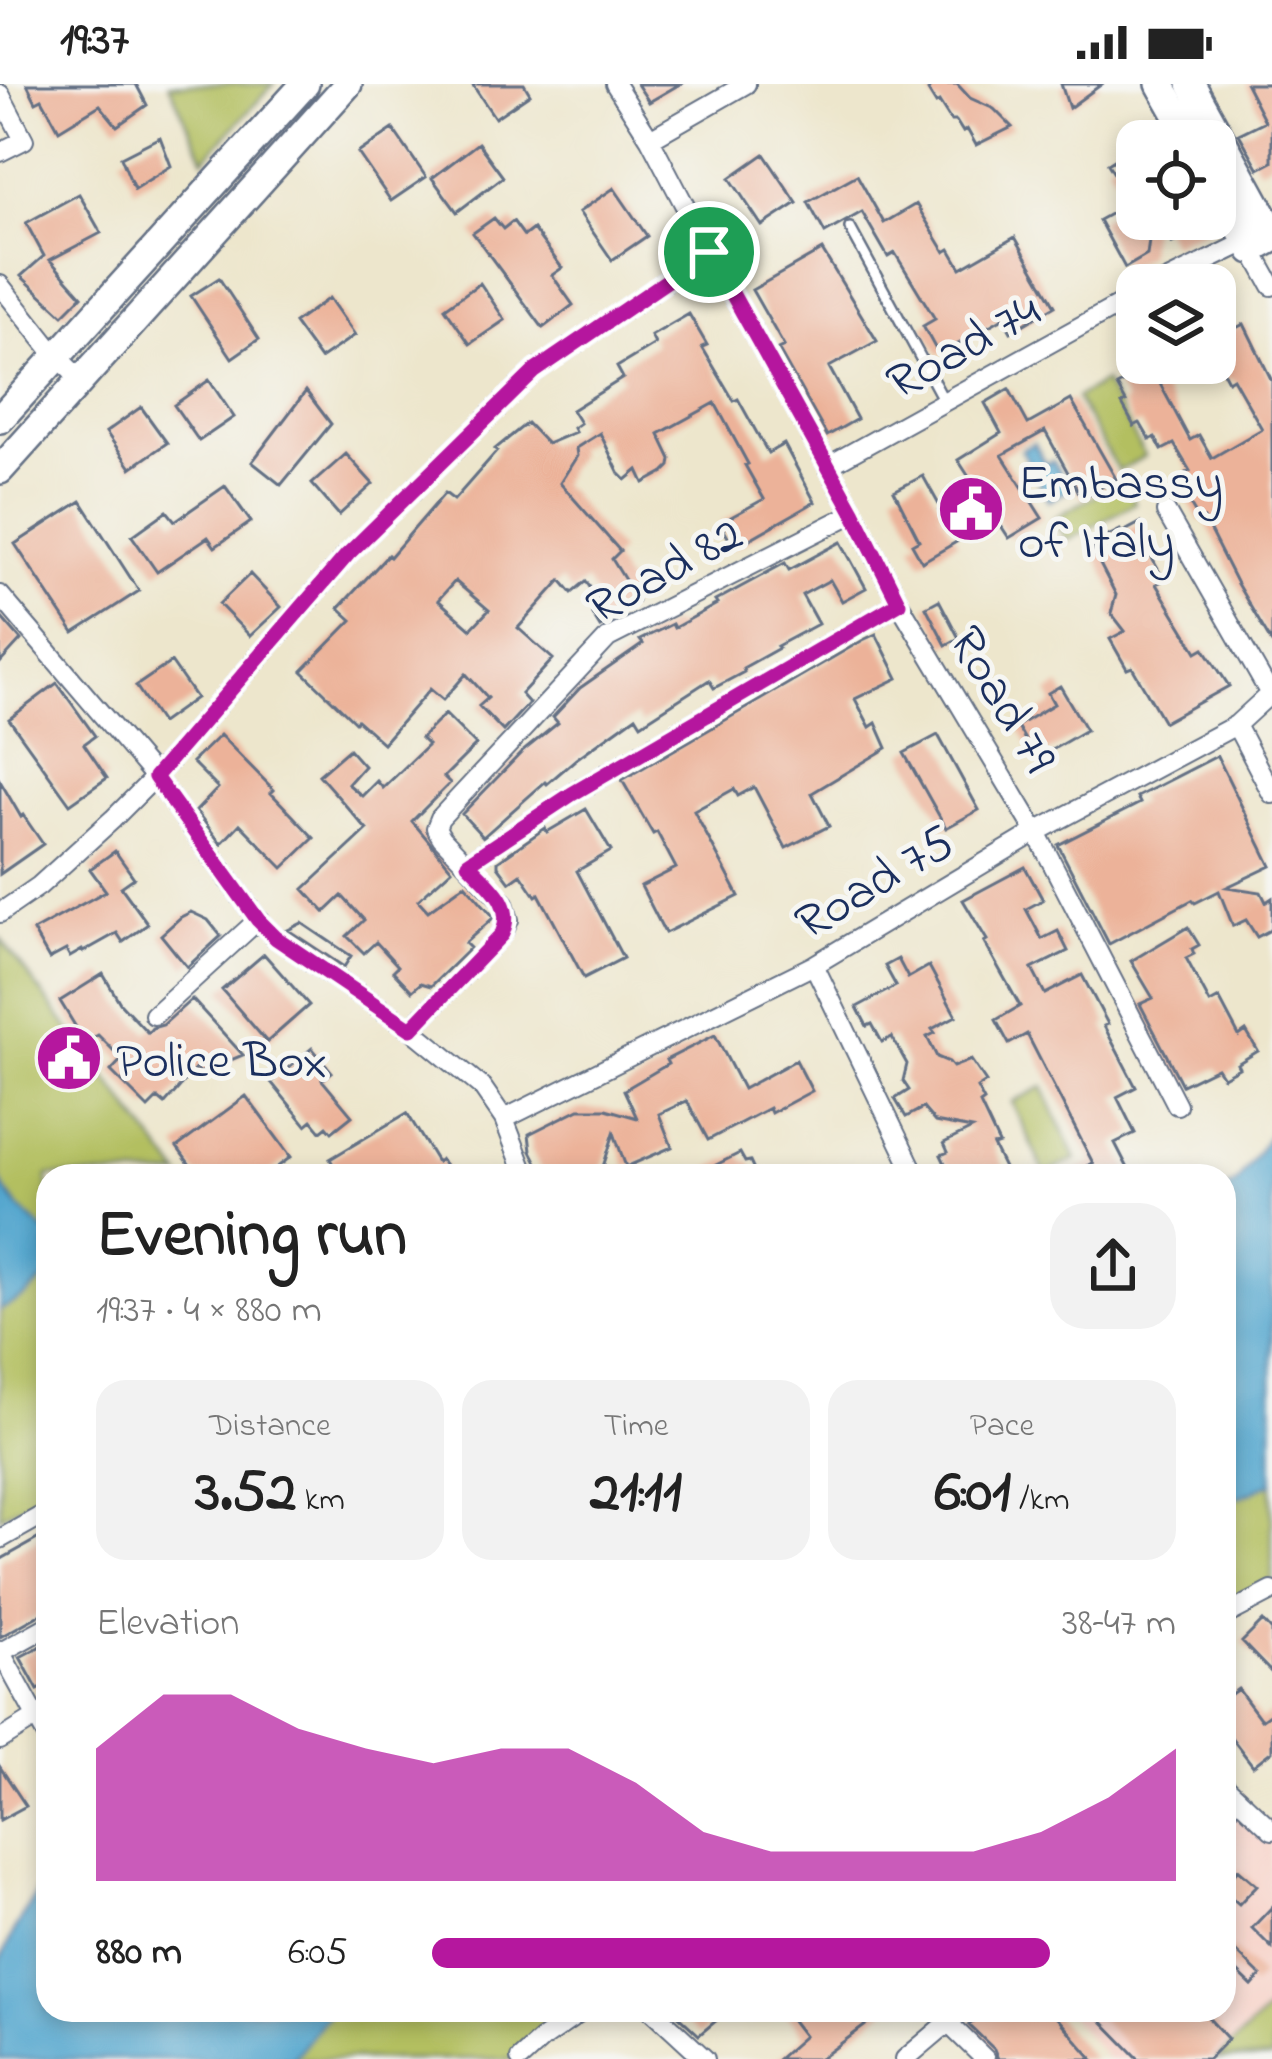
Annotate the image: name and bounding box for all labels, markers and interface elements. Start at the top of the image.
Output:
text: 19:37 [60,9,129,75]
map controls [1116,120,1236,384]
button: locate [1116,120,1236,240]
pin [658,201,760,303]
icon: arrive [676,219,742,285]
button: layers [1116,264,1236,384]
street label: Road 74 [874,276,1055,422]
place label: Embassy of Italy [1018,448,1223,582]
public building icon: Embassy of Italy [936,474,1006,544]
street label: Road 82 [574,499,757,646]
street label: Road 79 [927,613,1074,789]
street label: Road 75 [782,808,970,962]
public building icon: Police Box [34,1023,104,1093]
place label: Police Box [116,1026,327,1101]
text: Evening run [96,1190,407,1286]
button: share [1050,1203,1176,1329]
text: 19:37 · 4 × 880 m [96,1283,322,1340]
text: Distance [209,1403,331,1451]
text: Time [603,1403,669,1451]
text: Pace [970,1403,1034,1451]
text: 3.52 [195,1451,296,1538]
text: 21:11 [590,1451,682,1538]
text: 6:01 [934,1451,1011,1538]
text: km [296,1477,345,1525]
text: /km [1011,1477,1070,1525]
text: Elevation [96,1596,239,1653]
text: 38–47 m [1062,1596,1176,1653]
text: 880 m [96,1925,182,1982]
text: 6:05 [288,1925,348,1982]

